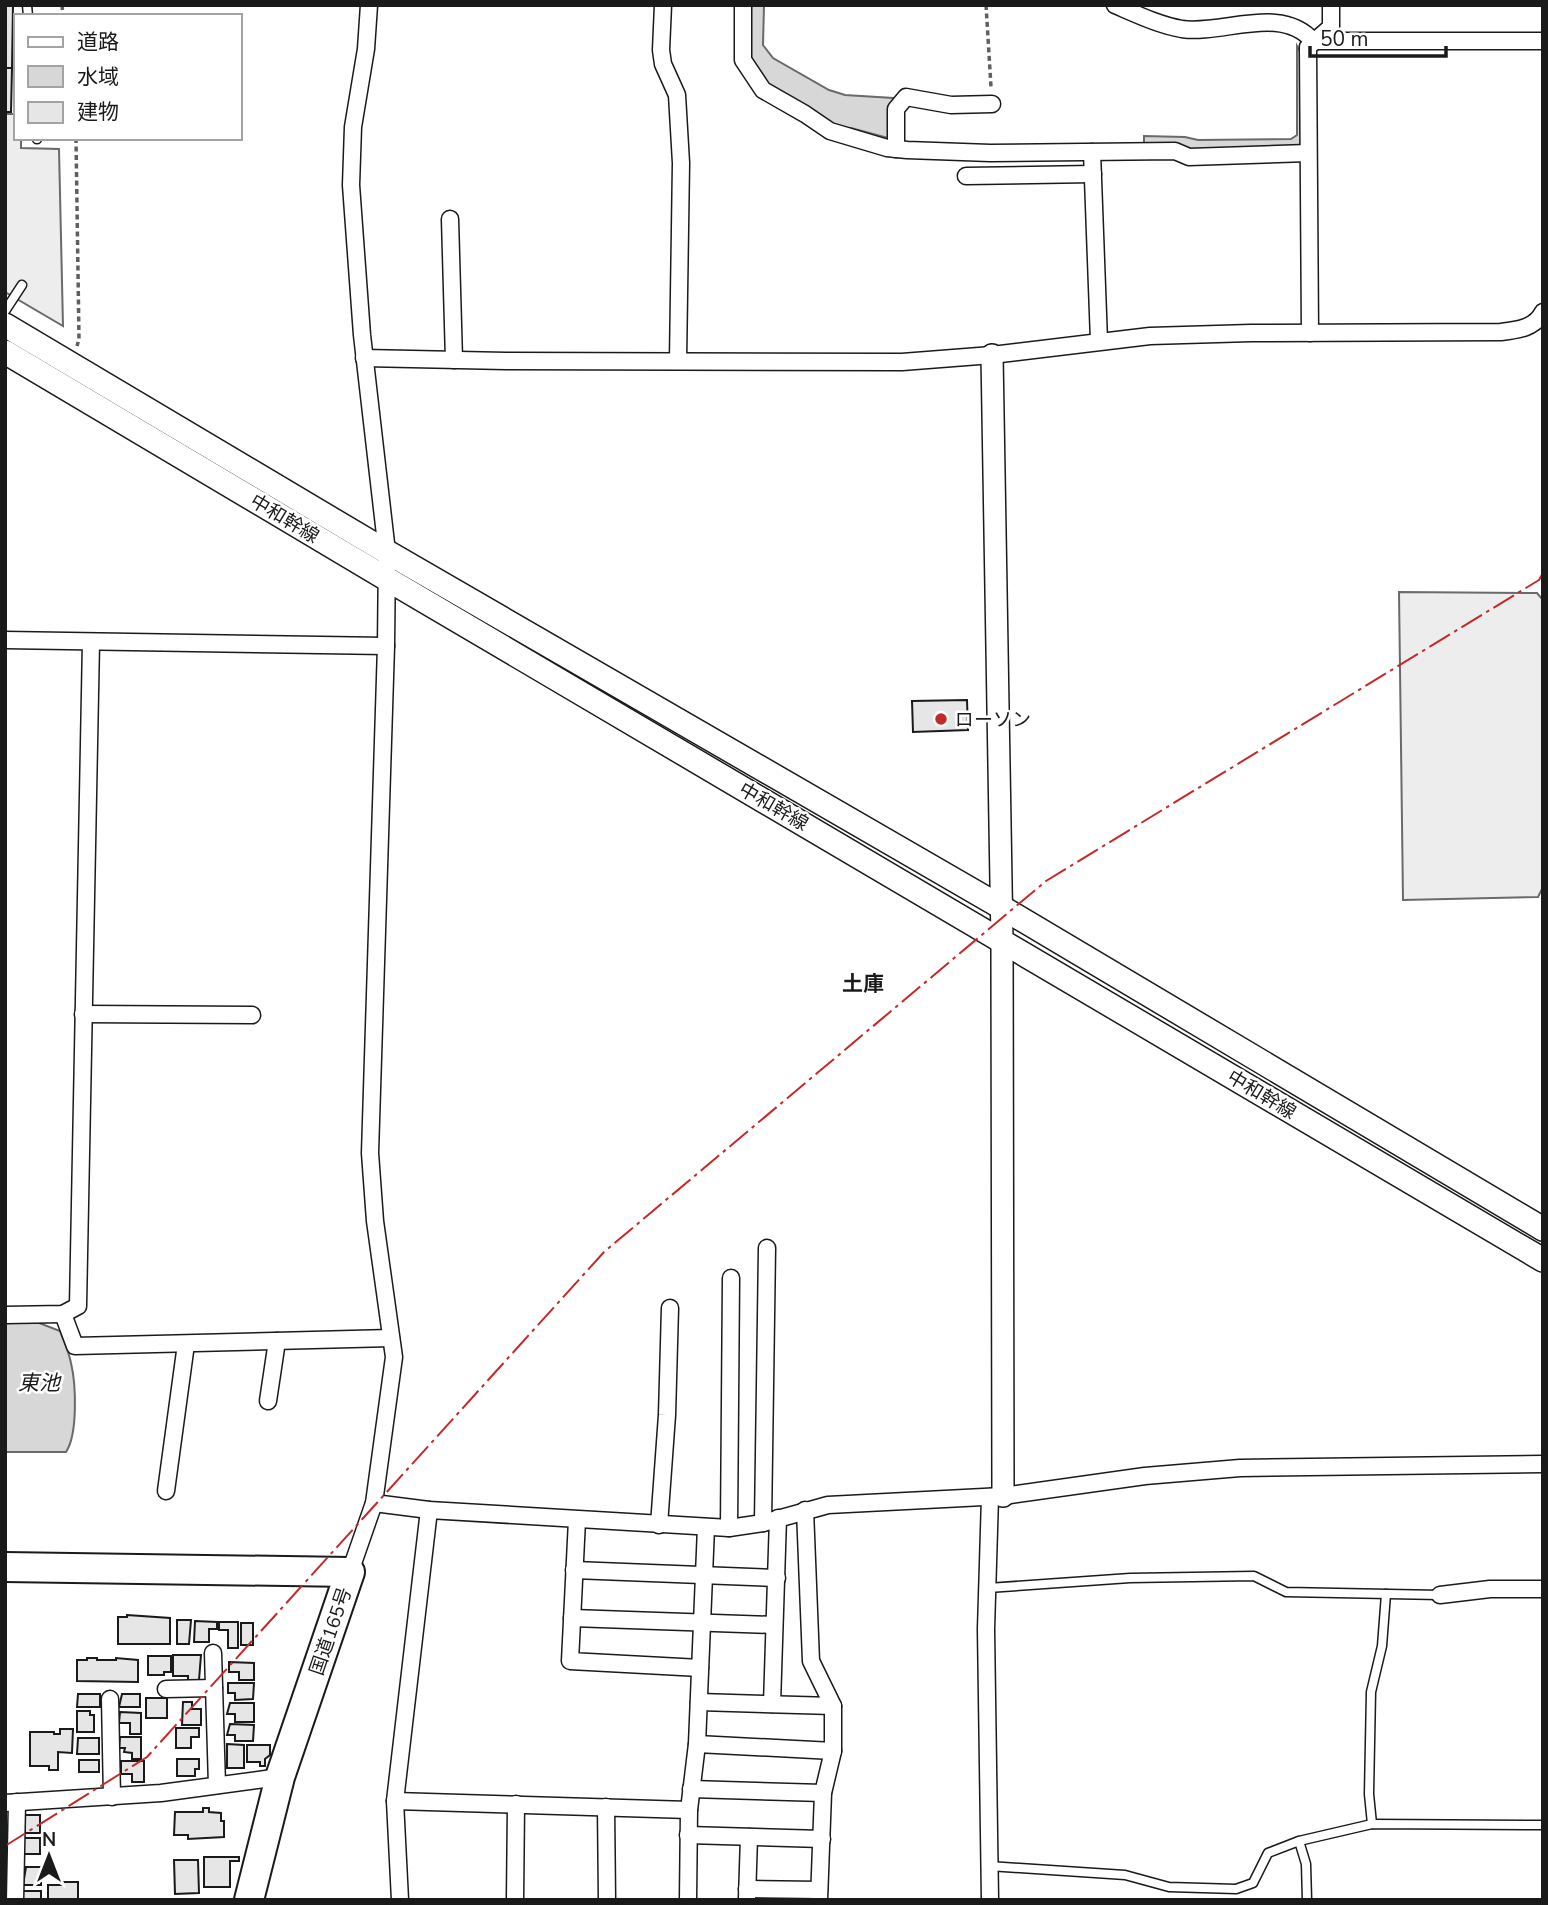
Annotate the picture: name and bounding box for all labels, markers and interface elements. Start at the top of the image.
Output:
legend [14,14,242,140]
scale bar [1310,14,1446,58]
text: 50 m [1320,25,1369,53]
text: 道路 [77,28,119,56]
text: 水域 [77,63,119,91]
text: 建物 [77,98,119,126]
street label: 中和幹線 [245,488,324,550]
place label: ローソン [955,707,1031,733]
marker: ローソン [933,711,949,727]
street label: 中和幹線 [734,777,813,837]
district label: 土庫 [842,970,884,998]
street label: 中和幹線 [1222,1064,1301,1126]
water label: 東池 [18,1369,62,1397]
street label: 国道165号 [304,1584,358,1679]
north arrow [14,1821,84,1891]
text: N [42,1827,56,1853]

